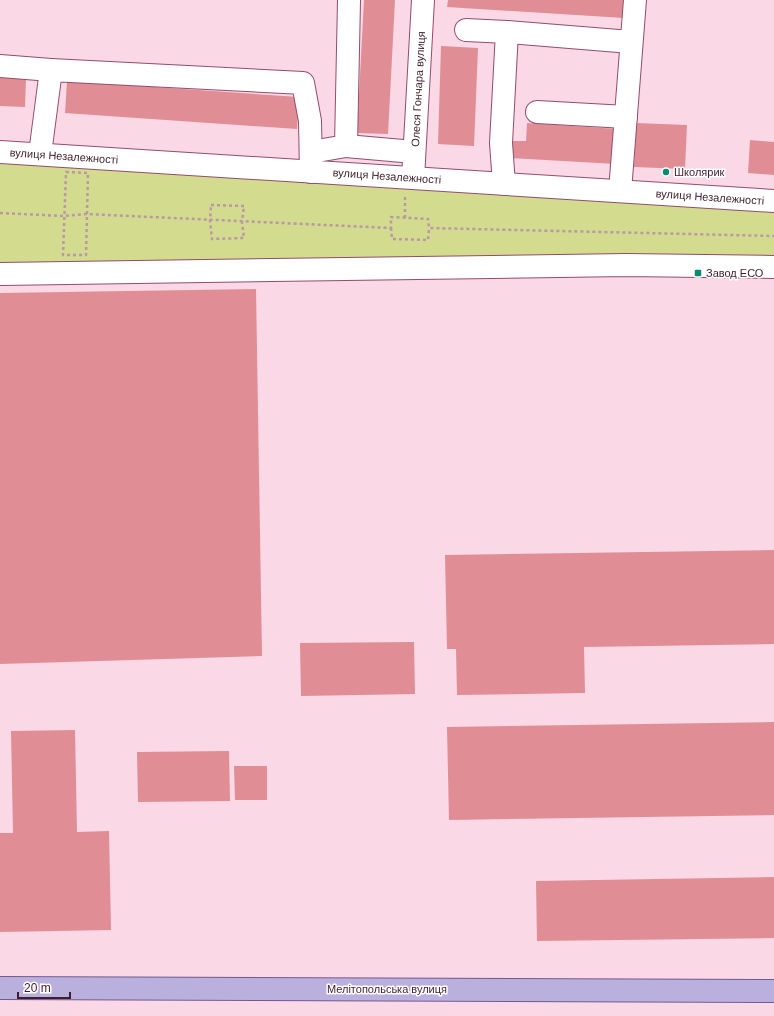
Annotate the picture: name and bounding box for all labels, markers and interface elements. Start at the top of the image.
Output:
street label: Олеся Гончара вулиця [409,31,427,147]
street label: вулиця Незалежності [9,146,119,166]
street label: вулиця Незалежності [332,166,442,186]
place label: Школярик [674,166,725,178]
marker: Школярик [661,167,671,177]
street label: вулиця Незалежності [655,187,765,207]
place label: Завод ЕСО [706,267,764,279]
marker: Завод ЕСО [693,268,703,278]
scale bar [18,974,70,1000]
text: 20 m [24,981,51,995]
street label: Мелітопольська вулиця [327,983,447,995]

